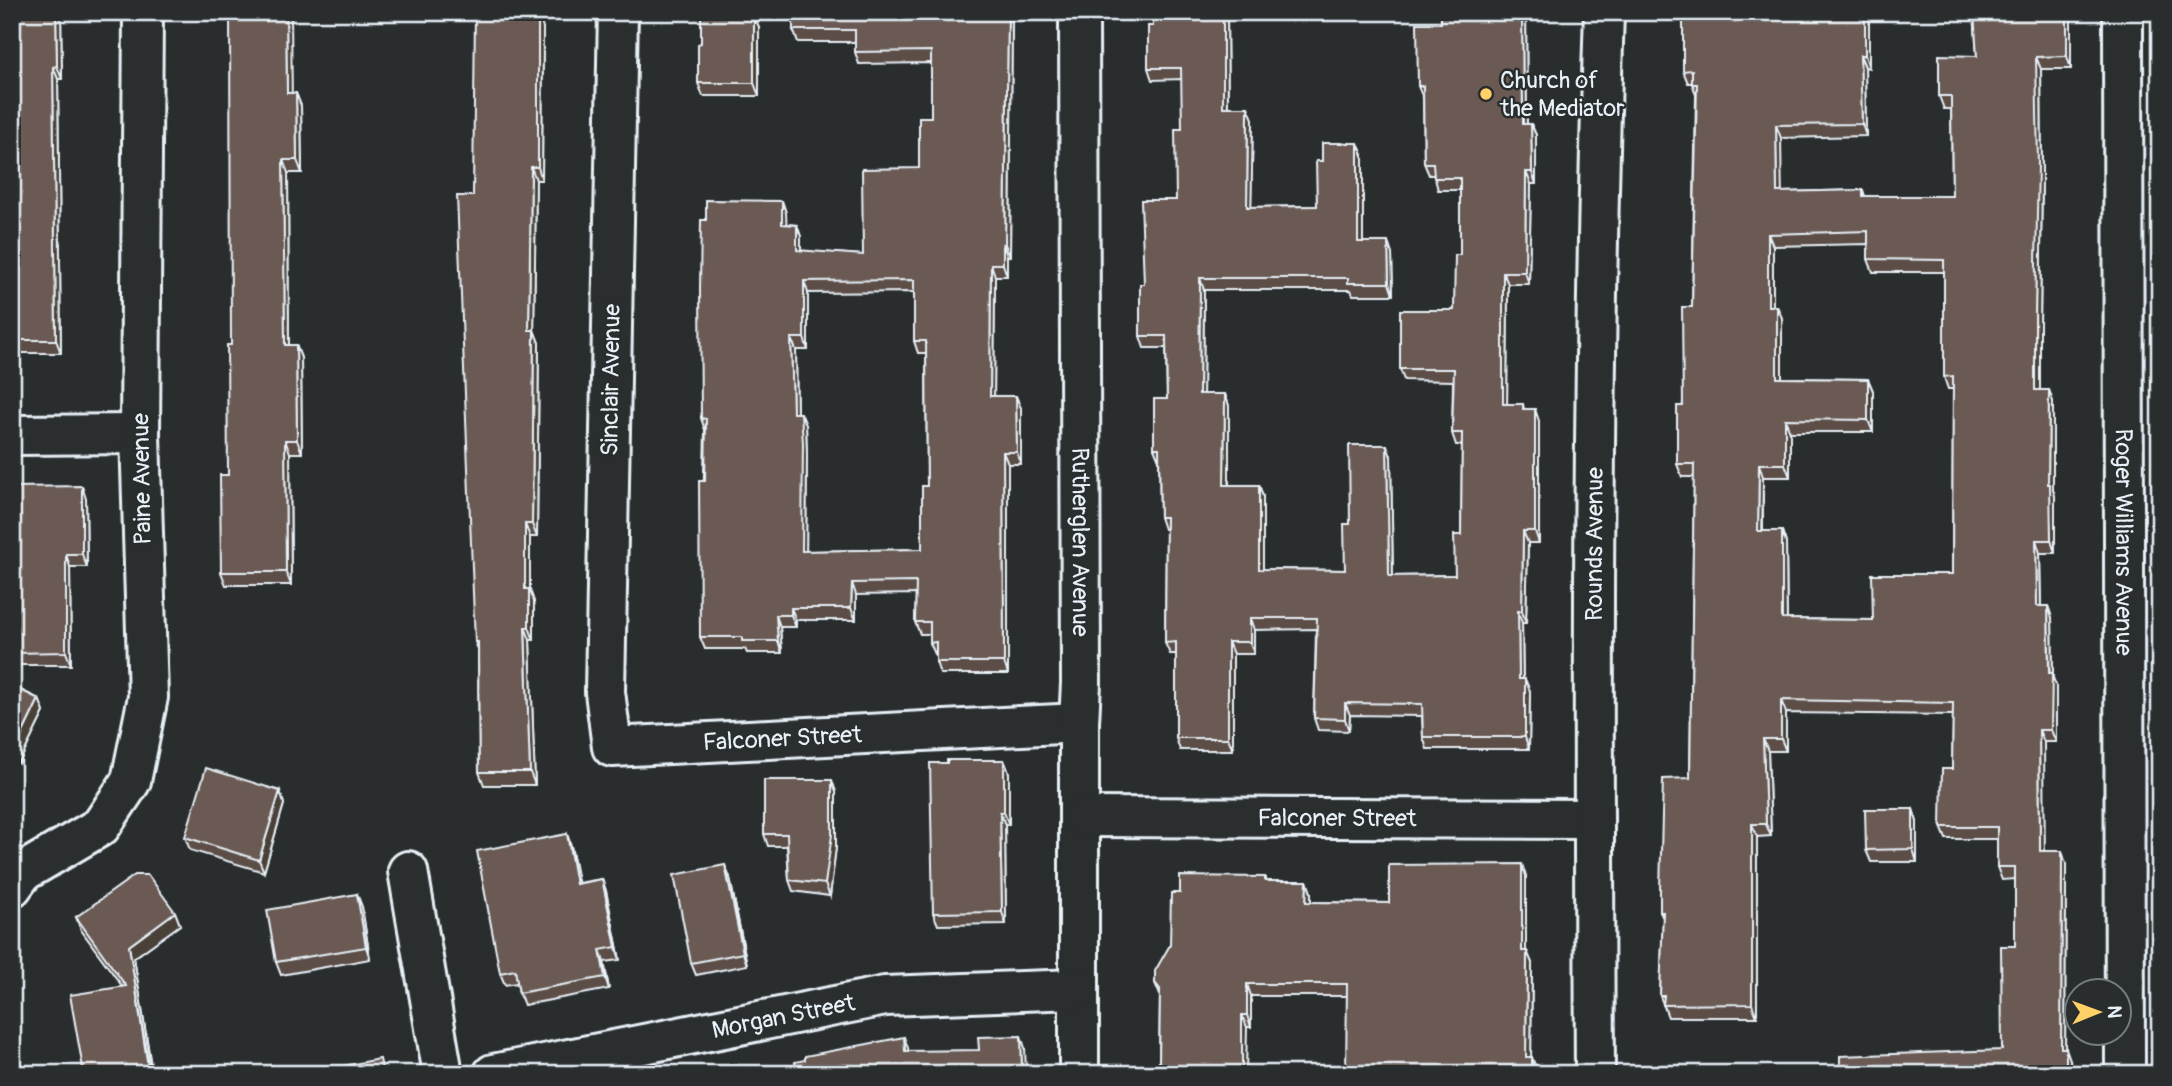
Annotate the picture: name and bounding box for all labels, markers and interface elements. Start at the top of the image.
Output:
place label: Church of the Mediator [1499,66,1625,123]
marker: Church of the Mediator [1478,86,1494,102]
street label: Sinclair Avenue [595,303,627,456]
street label: Paine Avenue [126,413,158,545]
street label: Roger Williams Avenue [2109,428,2139,656]
street label: Rutherglen Avenue [1066,447,1095,637]
street label: Rounds Avenue [1579,467,1609,621]
street label: Falconer Street [702,720,863,757]
street label: Falconer Street [1257,803,1417,833]
north arrow [2064,978,2134,1048]
street label: Morgan Street [709,988,858,1045]
text: N [2102,1005,2126,1018]

